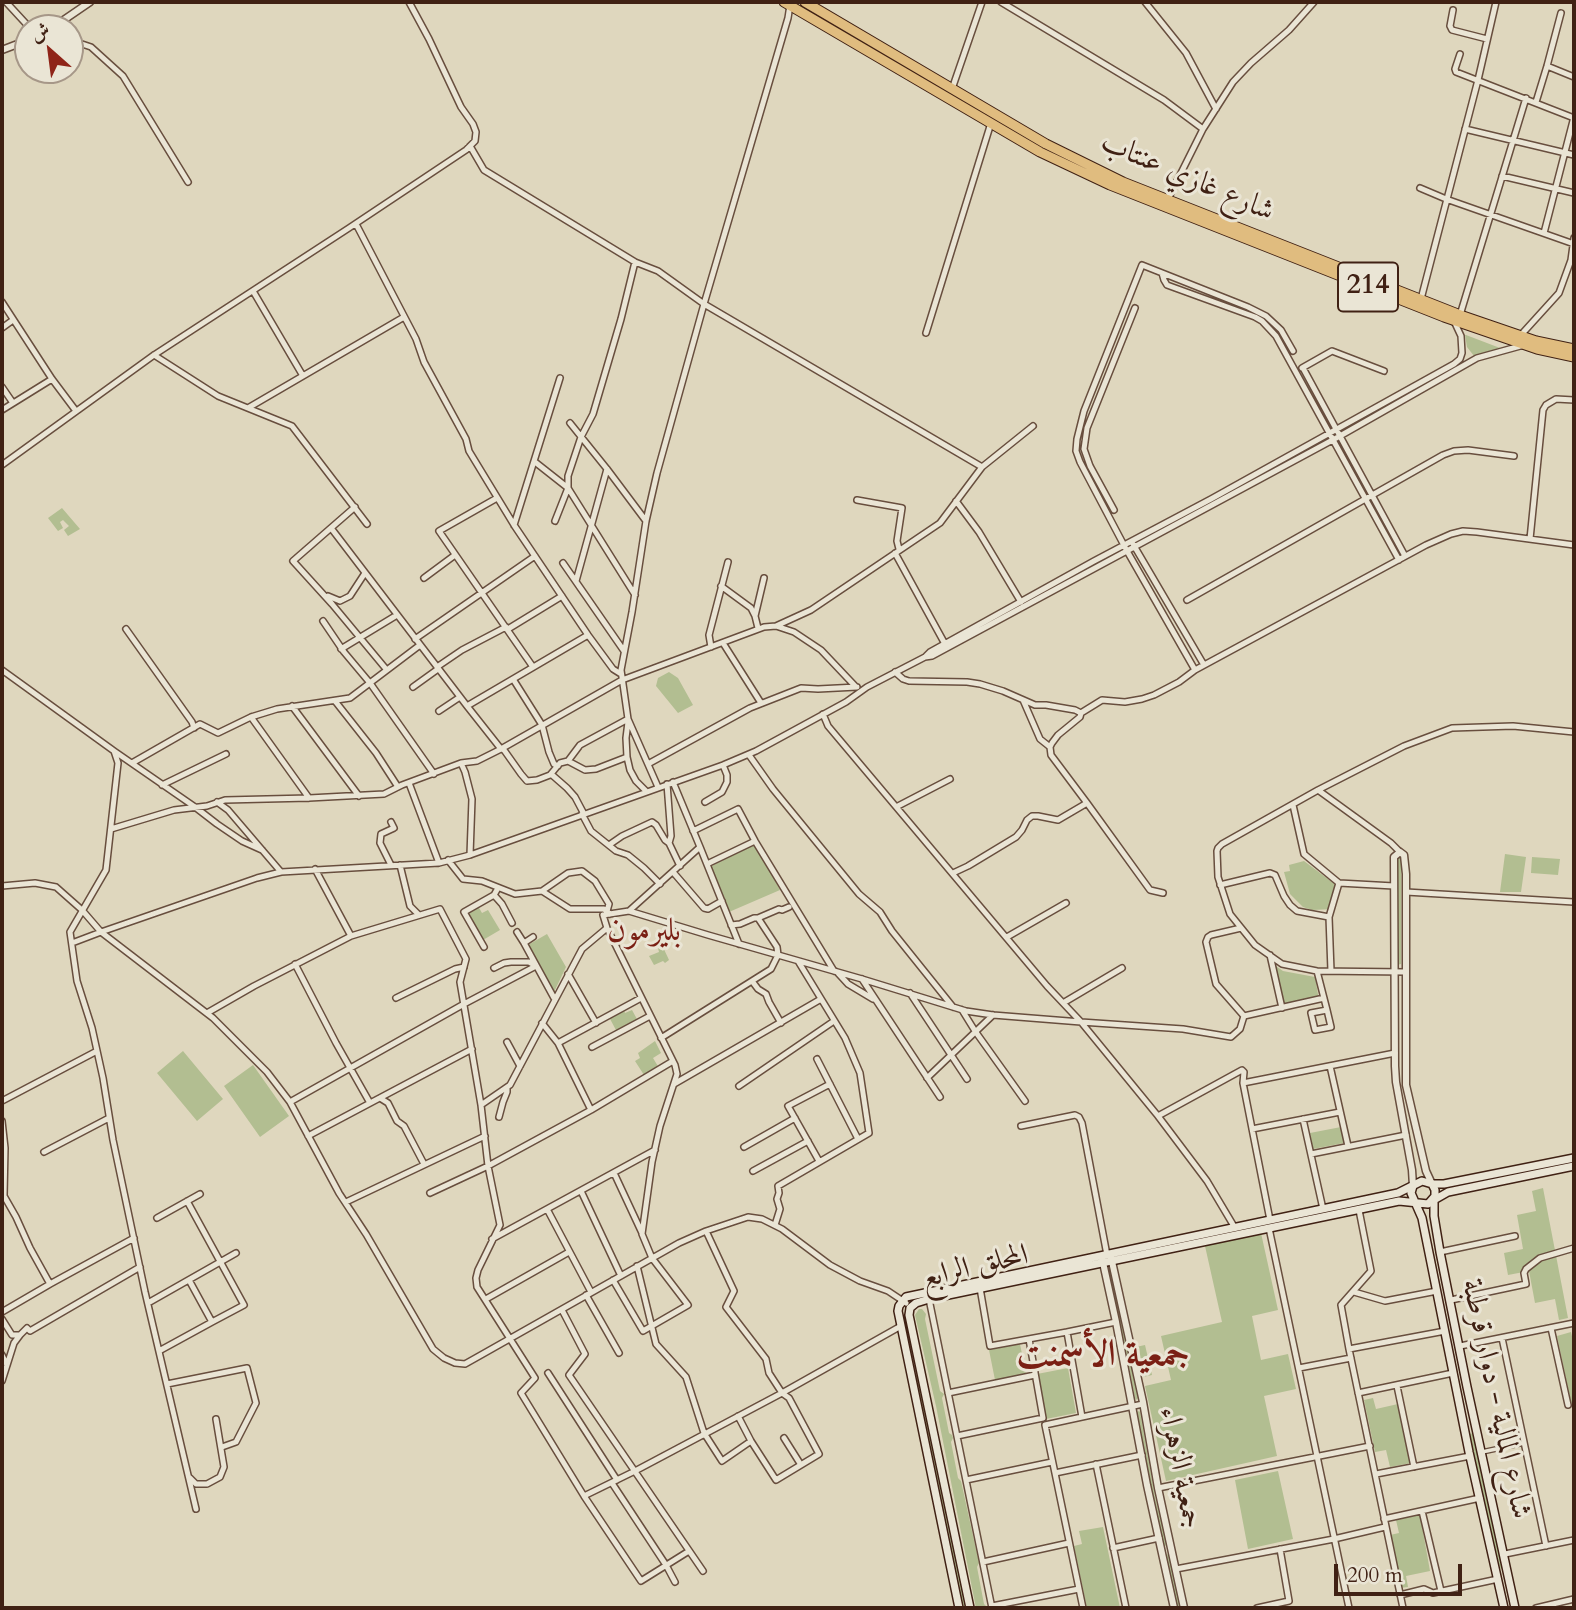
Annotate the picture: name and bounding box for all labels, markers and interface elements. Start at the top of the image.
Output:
north arrow [14,14,84,84]
text: ش [26,16,55,48]
street label: شارع غازي عنتاب [1095,125,1279,231]
road number: 214 [1338,262,1398,312]
district label: بليرمون [607,912,681,952]
street label: المحلق الرابع [918,1238,1032,1298]
street label: شارع المالية - دوار قرطبة [1452,1276,1538,1522]
district label: جمعية الأسمنت [1017,1334,1189,1378]
street label: جمعية الزهراء [1150,1404,1208,1532]
scale bar [1338,1550,1466,1594]
text: 200 m [1347,1561,1403,1590]

